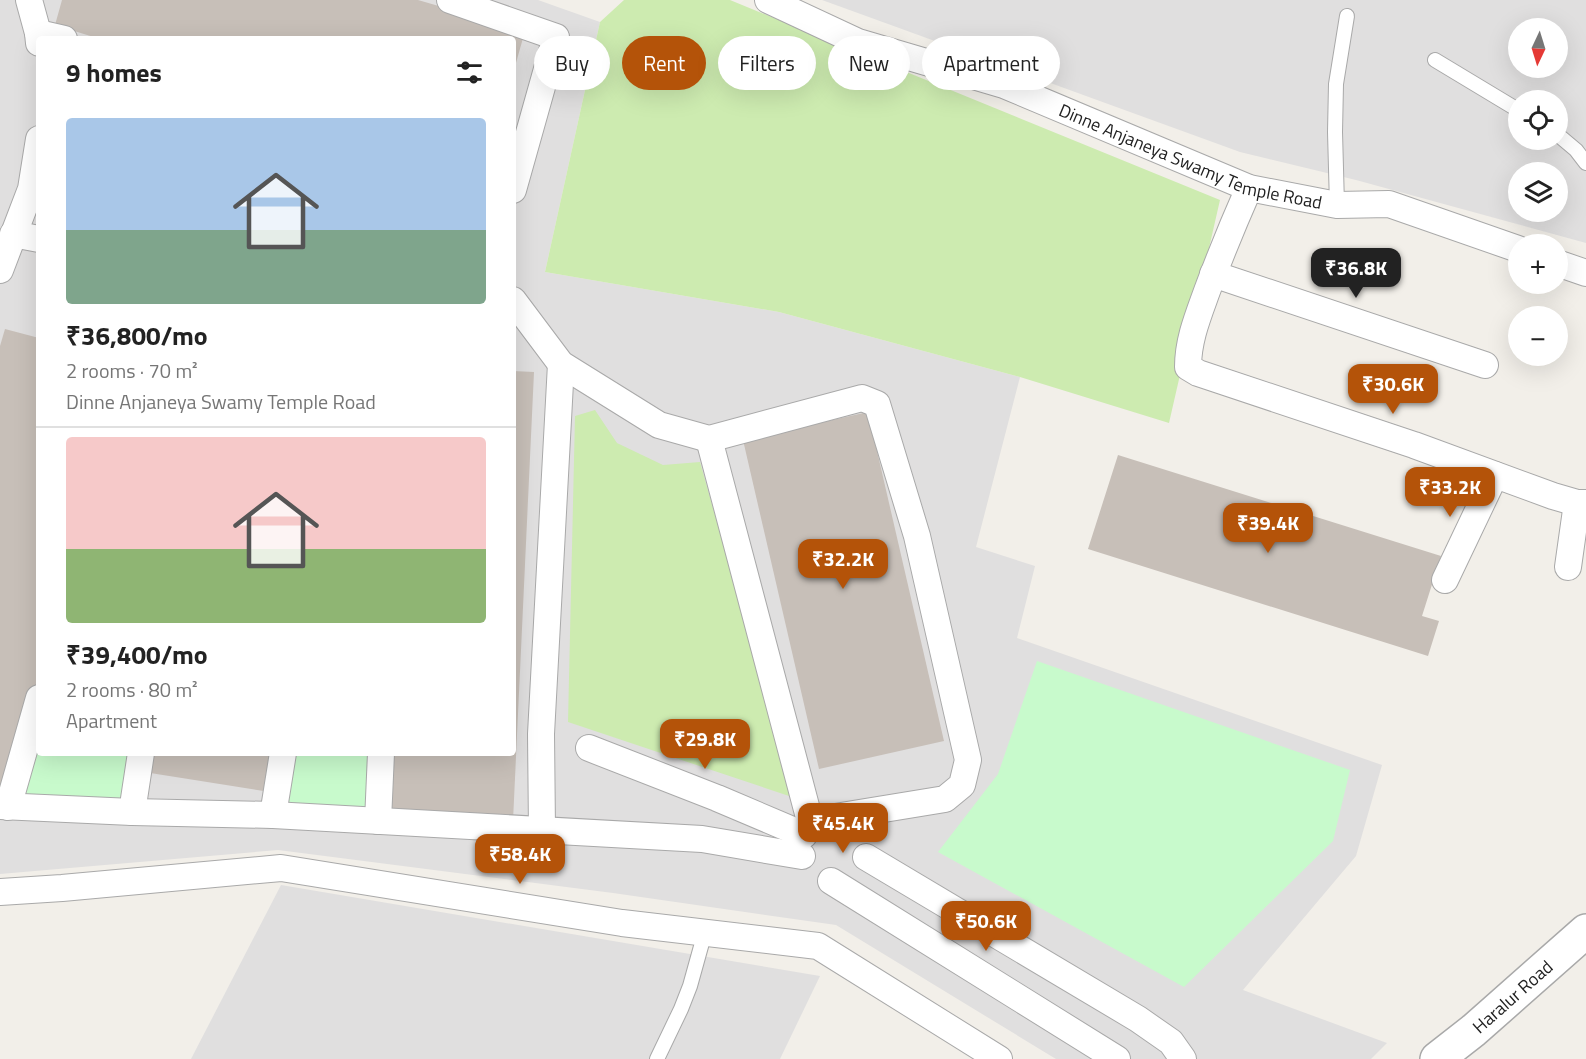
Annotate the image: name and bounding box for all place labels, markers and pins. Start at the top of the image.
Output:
pin: ₹36.8K [1307,248,1405,299]
pin: ₹30.6K [1344,364,1442,415]
pin: ₹33.2K [1401,467,1499,518]
pin: ₹39.4K [1219,503,1317,554]
pin: ₹32.2K [794,539,892,590]
pin: ₹29.8K [656,719,754,770]
pin: ₹45.4K [794,803,892,854]
pin: ₹58.4K [471,834,569,885]
pin: ₹50.6K [937,901,1035,952]

